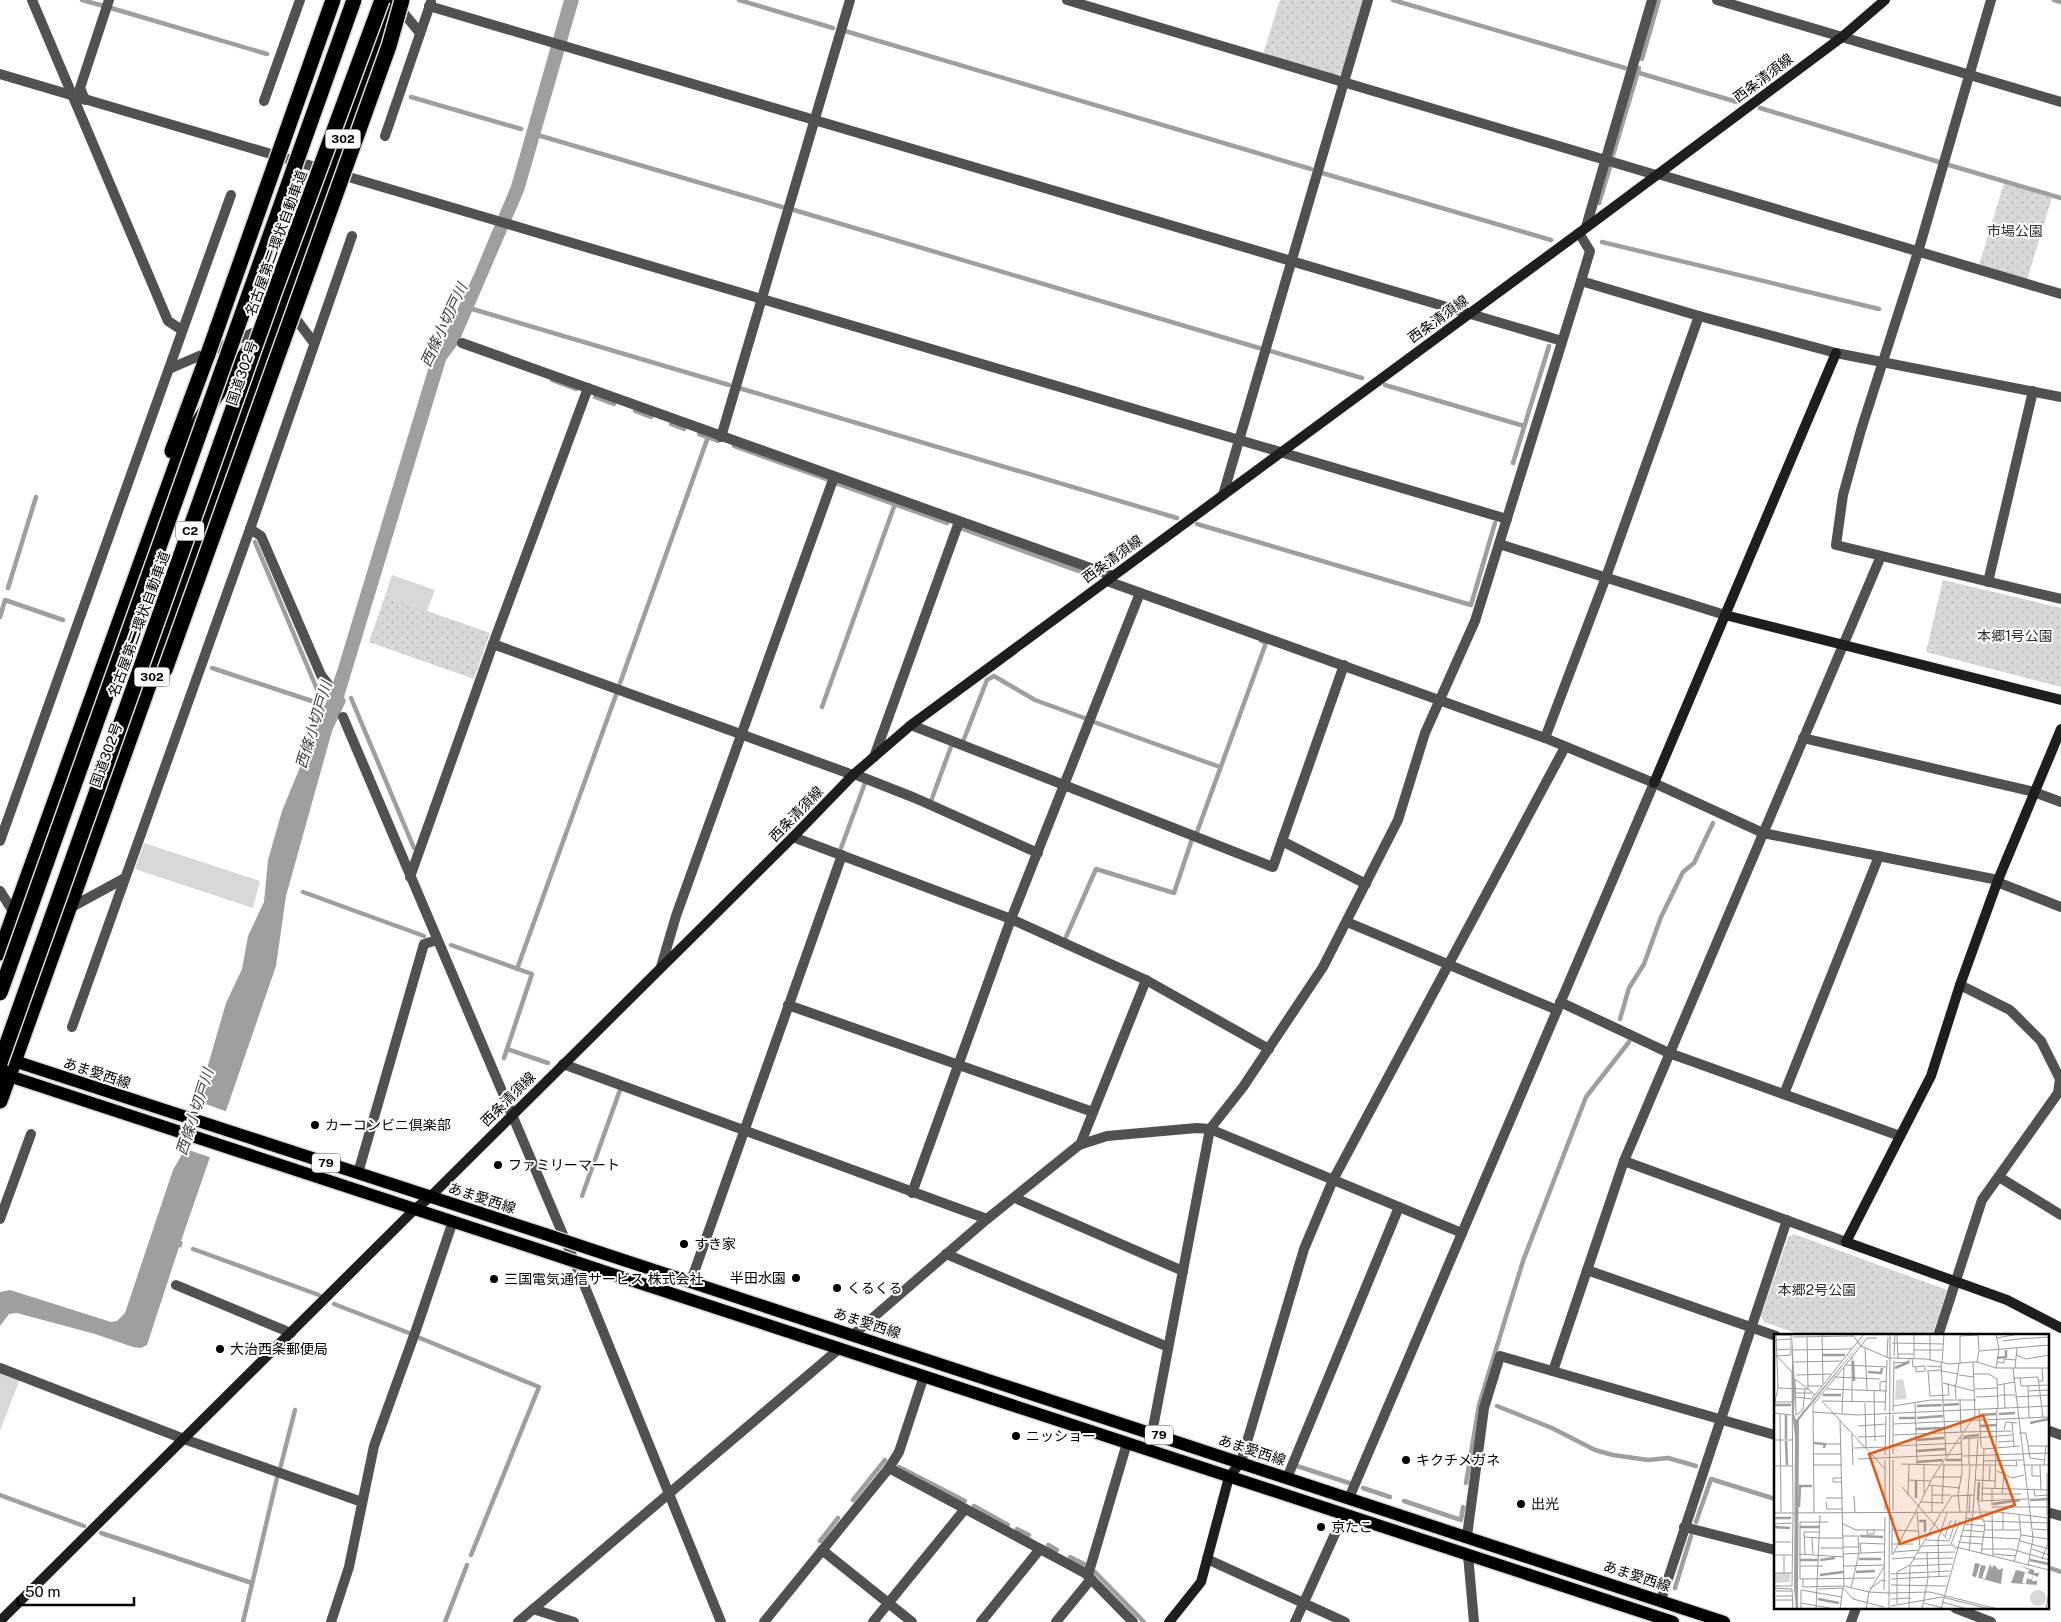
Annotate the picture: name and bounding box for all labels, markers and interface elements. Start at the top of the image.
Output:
street label: 西条清須線 [1730,51,1796,105]
road number: 302 [326,130,360,148]
street label: 名古屋第二環状自動車道 [242,168,310,318]
park label: 市場公園 [1987,223,2043,239]
water label: 西條小切戸川 [417,279,471,369]
street label: 西条清須線 [1405,292,1471,346]
street label: 国道302号 [223,338,261,408]
road number: C2 [176,522,204,540]
street label: 西条清須線 [1079,532,1145,586]
street label: 名古屋第二環状自動車道 [105,549,173,699]
park label: 本郷1号公園 [1977,628,2053,644]
road number: 302 [134,668,170,686]
water label: 西條小切戸川 [292,677,335,770]
street label: 国道302号 [87,720,125,790]
street label: 西条清須線 [766,783,826,845]
street label: あま愛西線 [61,1055,133,1091]
water label: 西條小切戸川 [173,1065,217,1157]
street label: 西条清須線 [478,1069,538,1129]
place label: カーコンビニ倶楽部 [325,1117,451,1133]
marker: カーコンビニ倶楽部 [309,1119,321,1131]
road number: 79 [312,1154,340,1172]
place label: ファミリーマート [508,1157,620,1173]
marker: ファミリーマート [492,1159,504,1171]
street label: あま愛西線 [446,1180,518,1216]
place label: すき家 [694,1236,736,1252]
marker: すき家 [678,1238,690,1250]
place label: 半田水園 [730,1270,786,1286]
place label: 三国電気通信サービス 株式会社 [504,1271,703,1287]
marker: 半田水園 [790,1272,802,1284]
marker: 三国電気通信サービス 株式会社 [488,1273,500,1285]
place label: くるくる [847,1280,902,1296]
marker: くるくる [831,1282,843,1294]
park label: 本郷2号公園 [1778,1282,1856,1298]
street label: あま愛西線 [831,1305,903,1341]
inset map [1774,1334,2048,1610]
place label: 大治西条郵便局 [230,1341,328,1357]
marker: 大治西条郵便局 [214,1343,226,1355]
road number: 79 [1145,1426,1173,1444]
place label: ニッショー [1026,1428,1096,1444]
marker: ニッショー [1010,1430,1022,1442]
street label: あま愛西線 [1216,1432,1288,1468]
place label: キクチメガネ [1416,1452,1500,1468]
marker: キクチメガネ [1400,1454,1412,1466]
place label: 出光 [1531,1496,1559,1512]
marker: 出光 [1515,1498,1527,1510]
place label: 京たこ [1331,1519,1373,1535]
marker: 京たこ [1315,1521,1327,1533]
street label: あま愛西線 [1601,1558,1673,1594]
scale bar [18,1574,134,1606]
text: 50 m [25,1583,60,1600]

